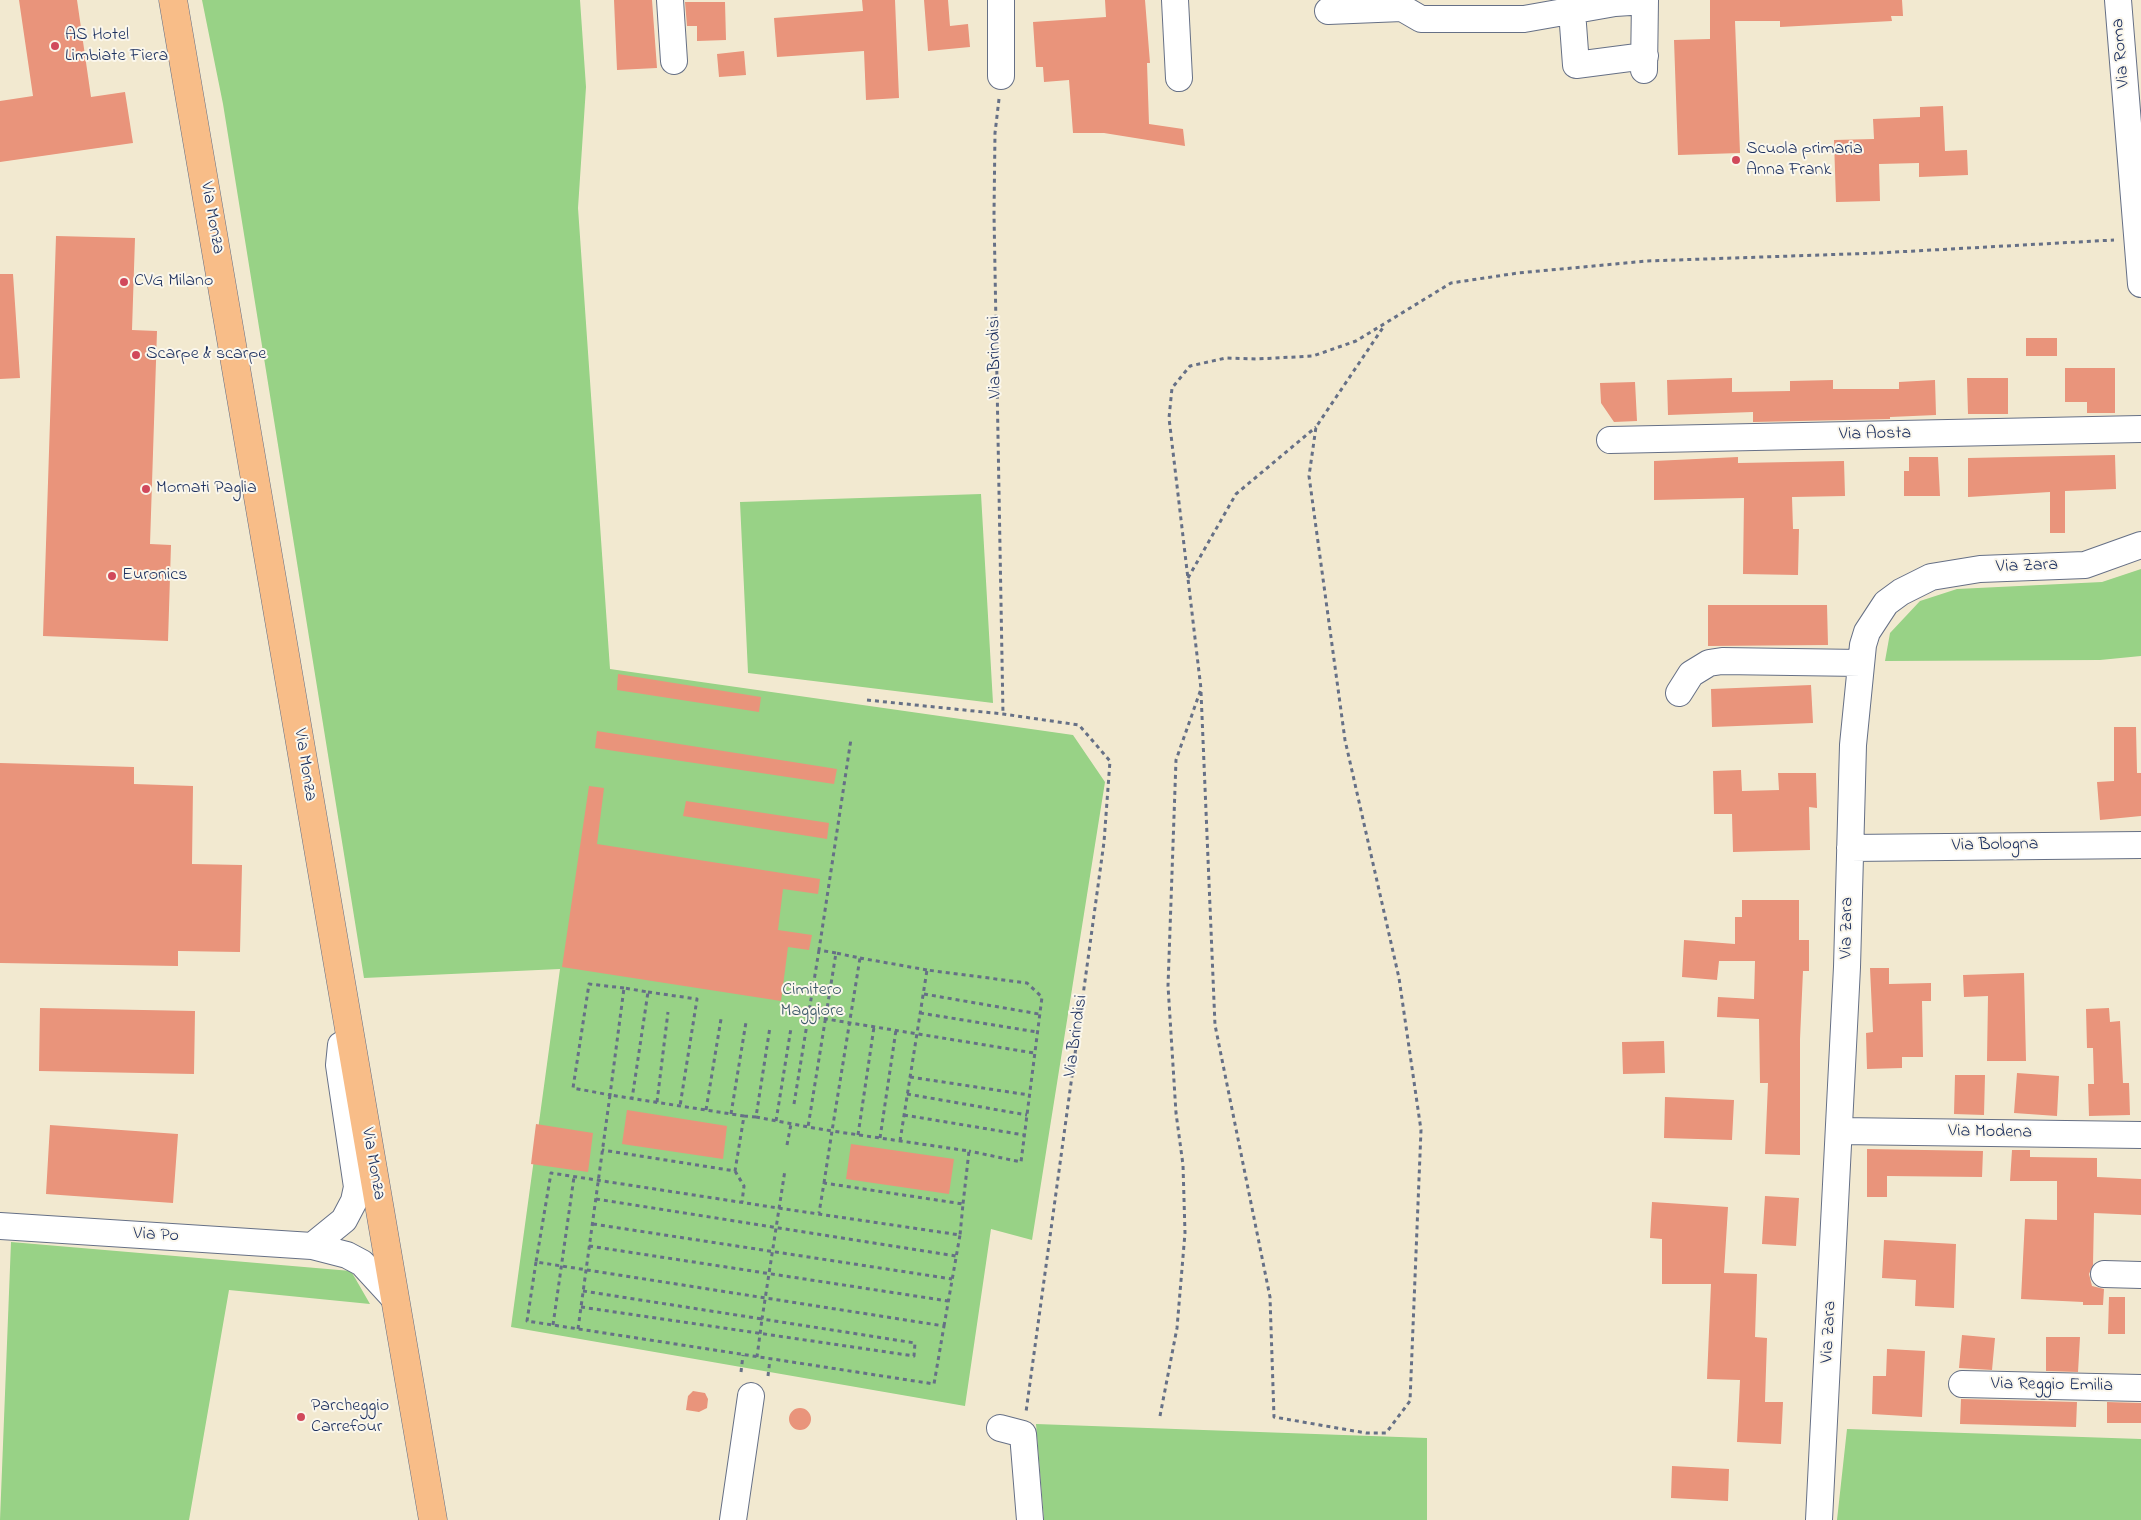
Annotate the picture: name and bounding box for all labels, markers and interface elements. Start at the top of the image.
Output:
street label: Via Roma [2108,17,2136,89]
place label: AS Hotel Limbiate Fiera [65,25,168,68]
marker: AS Hotel Limbiate Fiera [49,40,61,52]
place label: Scuola primaria Anna Frank [1746,139,1863,182]
marker: Scuola primaria Anna Frank [1730,154,1742,166]
street label: Via Monza [194,180,228,256]
place label: CVG Milano [134,271,213,293]
marker: CVG Milano [118,276,130,288]
street label: Via Brindisi [984,316,1008,398]
place label: Scarpe & scarpe [146,344,266,366]
marker: Scarpe & scarpe [130,349,142,361]
street label: Via Aosta [1839,424,1911,446]
place label: Mornati Paglia [156,478,257,500]
marker: Mornati Paglia [140,483,152,495]
street label: Via Zara [1996,555,2058,579]
place label: Euronics [122,565,187,587]
marker: Euronics [106,570,118,582]
street label: Via Monza [288,727,320,803]
street label: Via Bologna [1951,834,2039,858]
street label: Via Zara [1837,897,1859,959]
park label: Cimitero Maggiore [780,980,844,1022]
street label: Via Brindisi [1061,994,1093,1078]
street label: Via Modena [1948,1121,2032,1145]
street label: Via Monza [355,1126,389,1202]
street label: Via Po [133,1224,179,1248]
street label: Via Zara [1818,1300,1842,1364]
street label: Via Reggio Emilia [1991,1374,2113,1398]
place label: Parcheggio Carrefour [311,1396,389,1438]
marker: Parcheggio Carrefour [295,1411,307,1423]

